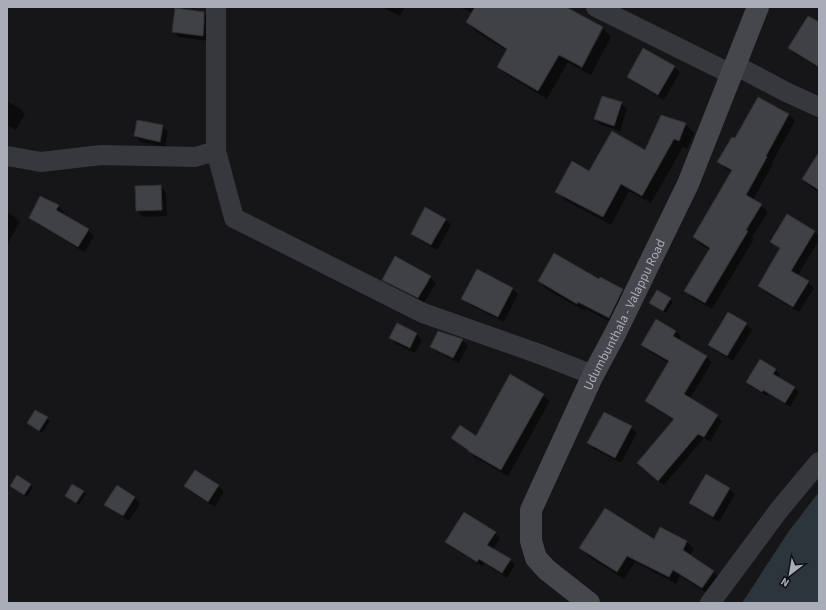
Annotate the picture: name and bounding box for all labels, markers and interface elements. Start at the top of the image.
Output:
street label: Udumbunthala - Valappu Road [579,236,670,393]
north arrow [770,554,810,594]
text: N [778,574,792,590]

